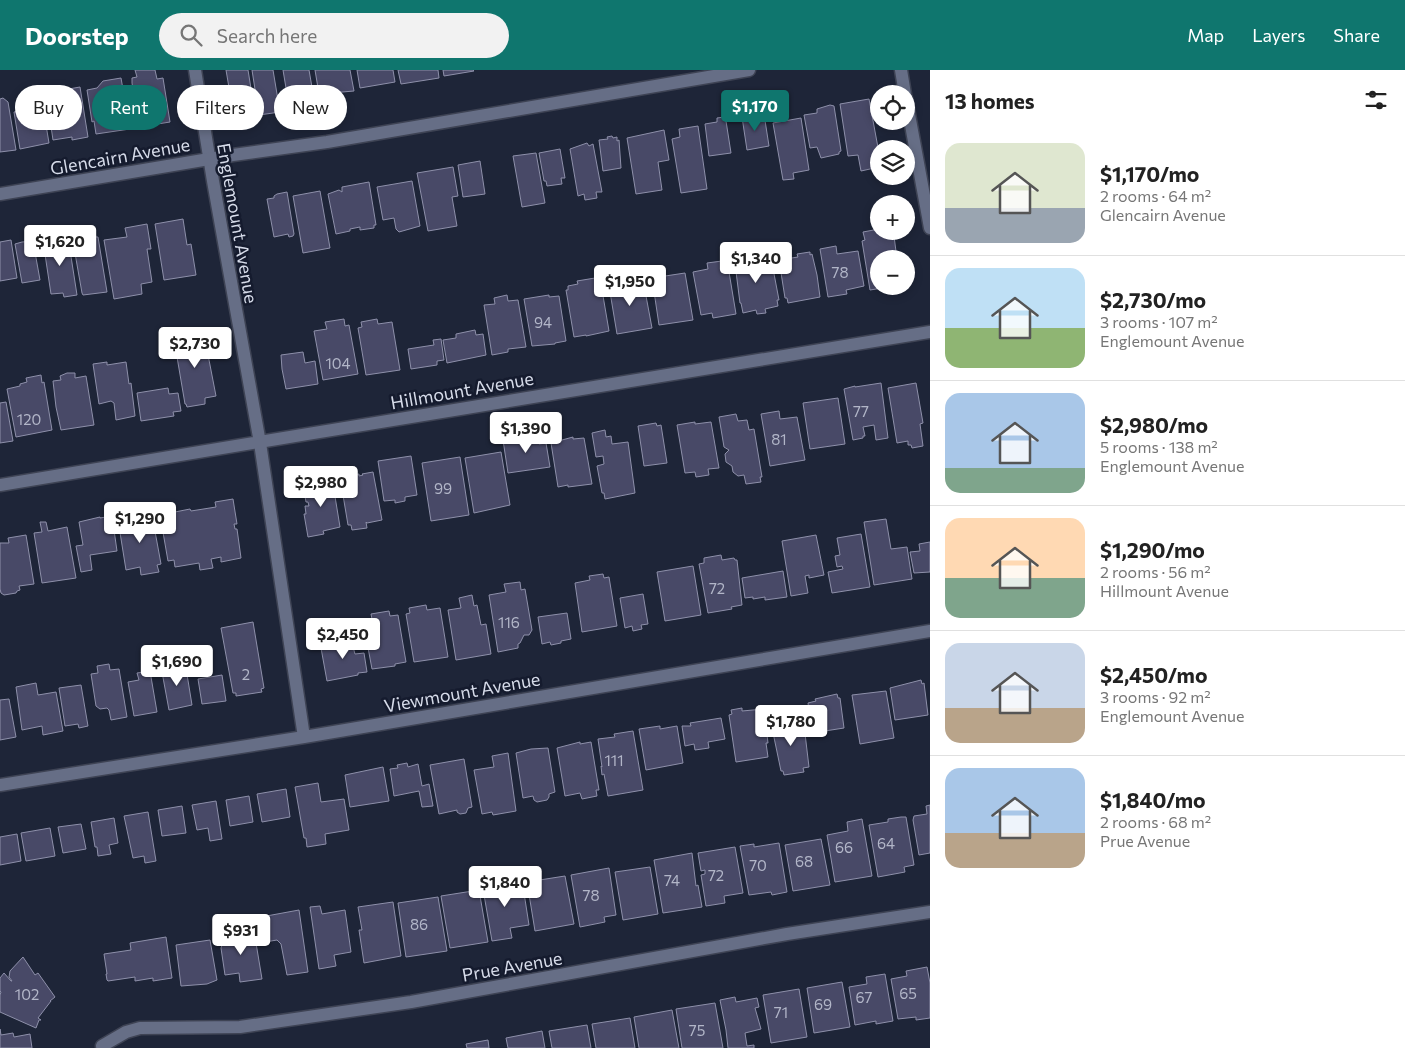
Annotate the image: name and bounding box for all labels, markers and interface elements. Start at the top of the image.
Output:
search box [159,13,509,58]
text: Doorstep [25,21,129,50]
icon: search [177,21,205,49]
text: Search here [217,24,317,47]
text: Map [1187,24,1224,46]
text: Layers [1252,24,1305,46]
text: Share [1333,24,1380,46]
chip: Buy [15,85,82,130]
chip: Rent [92,85,167,130]
chip: Filters [177,85,264,130]
chip: New [274,85,347,130]
map controls [870,85,915,295]
button: locate [870,85,915,130]
icon: filters [1362,86,1390,114]
text: 13 homes [945,88,1035,113]
pin: $1,170 [714,90,796,132]
text: $1,170 [732,96,778,115]
street label: Glencairn Avenue [48,133,192,179]
button: layers [870,140,915,185]
street label: Englemount Avenue [213,141,263,305]
text: $1,170/mo [1100,161,1199,186]
icon: home [985,163,1045,223]
text: 2 rooms · 64 m² [1100,186,1211,205]
button: + [870,195,915,240]
text: Glencairn Avenue [1100,205,1226,224]
pin: $1,620 [19,224,101,267]
text: $1,620 [35,231,85,250]
pin: $1,340 [715,242,797,284]
text: $1,340 [731,248,781,267]
button: − [870,250,915,295]
house number: 78 [832,263,848,281]
pin: $1,950 [589,264,671,307]
text: $1,950 [605,271,655,290]
text: $2,730/mo [1100,287,1206,312]
icon: home [985,288,1045,348]
text: 3 rooms · 107 m² [1100,312,1218,331]
house number: 94 [534,313,552,331]
pin: $2,730 [154,326,236,369]
text: Englemount Avenue [1100,331,1244,350]
text: $2,730 [170,333,220,352]
house number: 104 [325,354,351,372]
street label: Hillmount Avenue [389,367,535,413]
house number: 77 [853,402,869,420]
house number: 120 [17,410,41,428]
pin: $1,390 [485,412,567,454]
text: $2,980/mo [1100,412,1208,437]
icon: home [985,413,1045,473]
text: $1,390 [501,418,551,437]
house number: 81 [771,430,787,448]
text: 5 rooms · 138 m² [1100,437,1218,456]
text: Englemount Avenue [1100,456,1244,475]
pin: $2,980 [280,466,362,508]
text: $2,980 [295,472,347,491]
house number: 99 [434,479,452,497]
pin: $1,290 [99,502,181,544]
text: $1,290 [115,508,165,527]
text: $1,290/mo [1100,537,1205,562]
icon: home [985,538,1045,598]
text: 2 rooms · 56 m² [1100,562,1211,581]
house number: 72 [709,579,725,597]
text: Hillmount Avenue [1100,581,1229,600]
house number: 116 [498,613,520,631]
pin: $2,450 [302,618,384,660]
text: $2,450 [317,624,369,643]
pin: $1,690 [136,644,218,687]
text: $1,690 [152,651,202,670]
text: $2,450/mo [1100,662,1207,687]
icon: home [985,663,1045,723]
house number: 2 [242,665,250,683]
street label: Viewmount Avenue [382,667,542,717]
text: 3 rooms · 92 m² [1100,687,1211,706]
pin: $1,780 [750,704,832,747]
text: Englemount Avenue [1100,706,1244,725]
text: $1,780 [766,711,816,730]
house number: 111 [604,751,624,769]
text: $1,840/mo [1100,787,1206,812]
icon: home [985,788,1045,848]
text: 2 rooms · 68 m² [1100,812,1211,831]
text: Prue Avenue [1100,831,1190,850]
house number: 64 [877,834,895,852]
house number: 66 [835,838,853,856]
house number: 68 [795,852,813,870]
house number: 70 [749,856,767,874]
pin: $1,840 [464,866,546,908]
house number: 72 [708,866,724,884]
house number: 74 [664,871,680,889]
text: $1,840 [480,872,530,891]
house number: 78 [583,886,599,904]
pin: $931 [211,914,271,956]
house number: 86 [410,915,428,933]
text: $931 [223,920,259,939]
street label: Prue Avenue [460,946,564,986]
house number: 65 [899,984,917,1002]
house number: 102 [15,985,39,1003]
house number: 67 [856,988,873,1006]
house number: 69 [814,995,832,1013]
house number: 71 [774,1003,788,1021]
house number: 75 [689,1021,705,1039]

